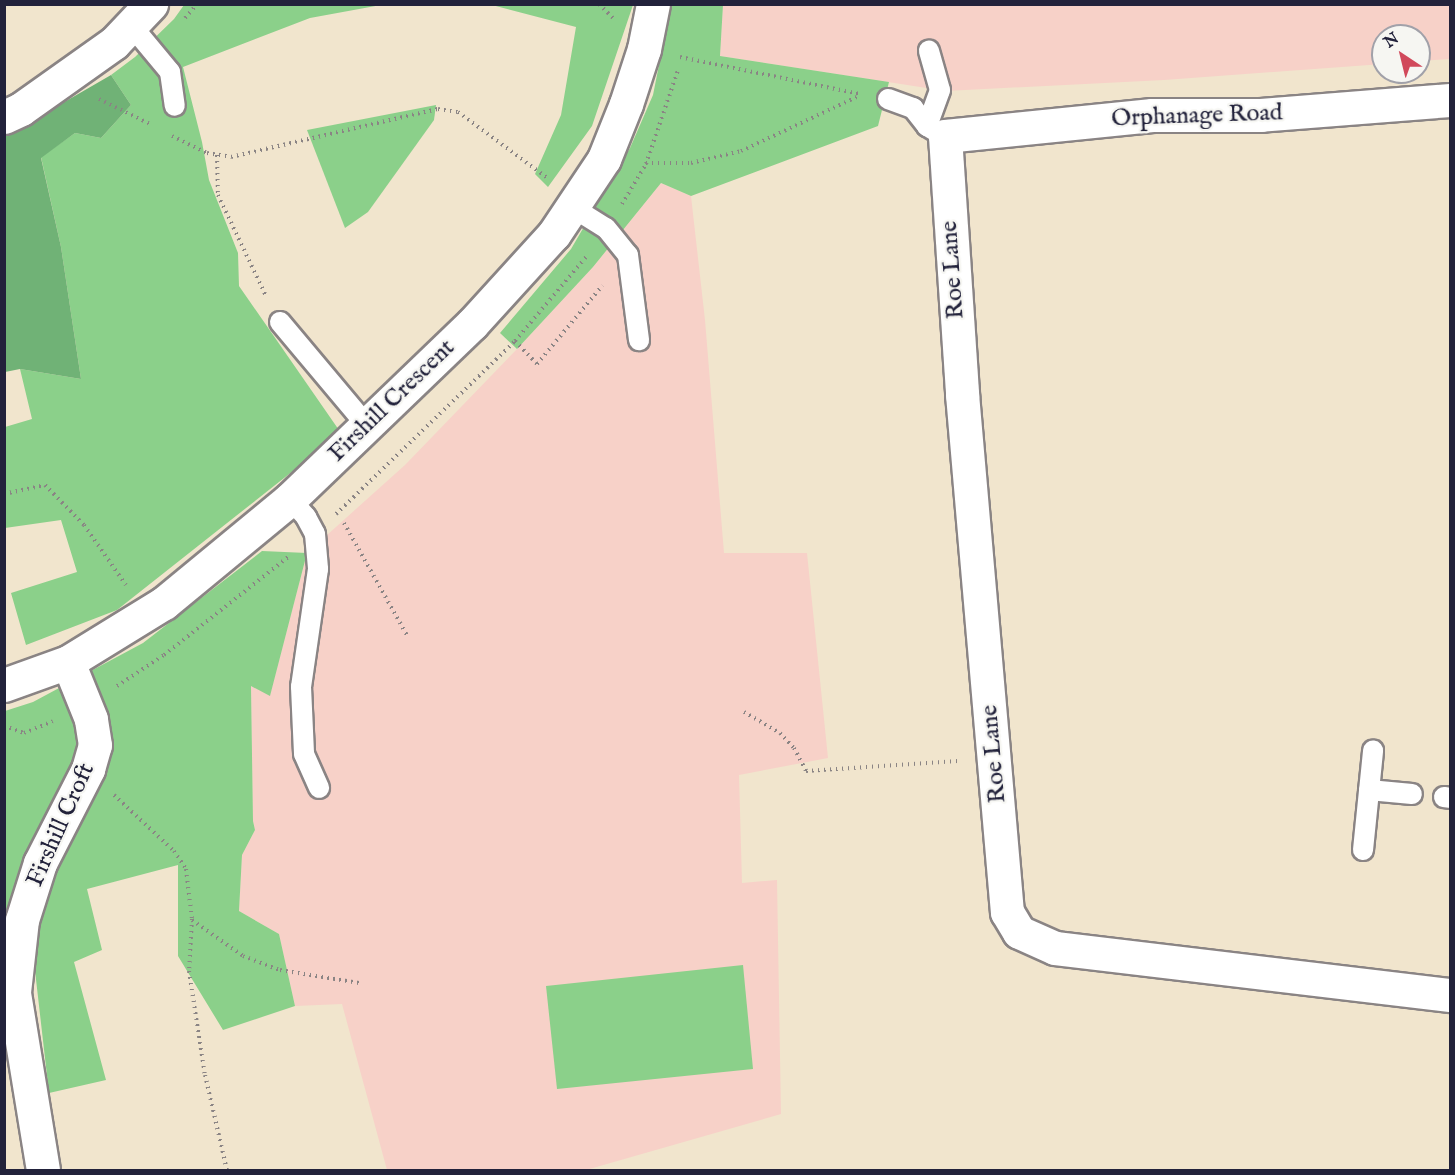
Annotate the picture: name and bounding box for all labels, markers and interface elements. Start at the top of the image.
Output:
north arrow [1371,24,1431,84]
text: N [1380,29,1403,53]
street label: Orphanage Road [1111,99,1283,133]
street label: Roe Lane [935,220,971,320]
street label: Firshill Crescent [323,334,461,468]
street label: Roe Lane [975,704,1013,804]
street label: Firshill Croft [21,759,101,891]

